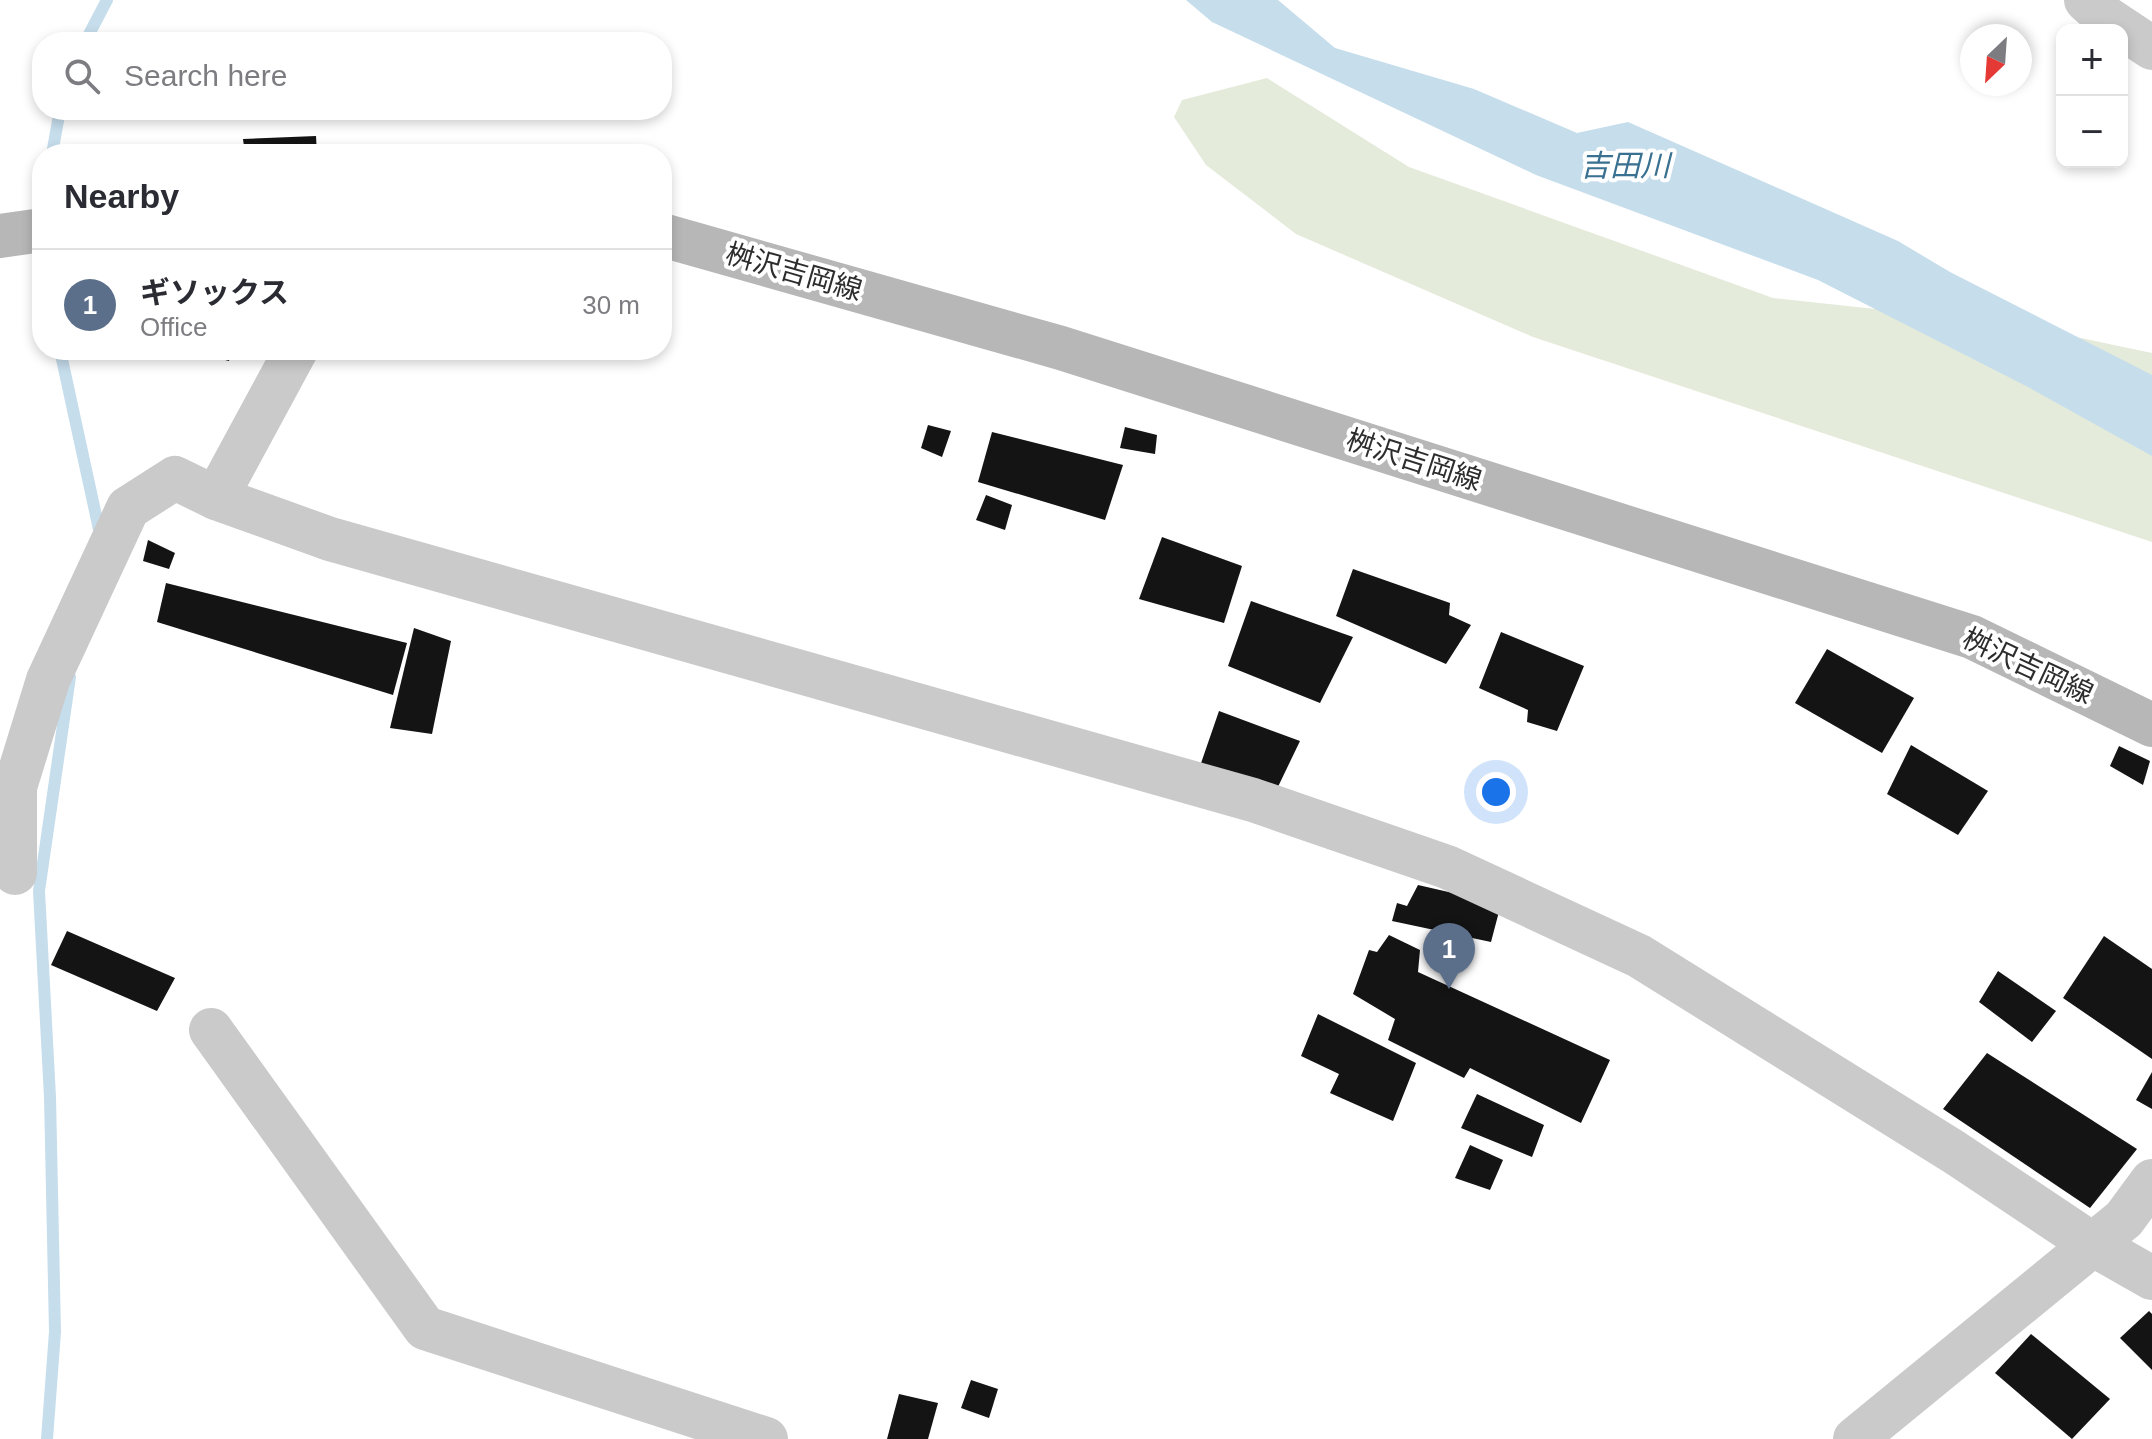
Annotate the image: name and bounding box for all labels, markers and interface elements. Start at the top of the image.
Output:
north arrow [1960,24,2032,96]
map controls [2056,24,2128,168]
button: + [2056,24,2128,96]
search box [32,32,672,120]
icon: search [60,54,104,98]
text: Search here [124,59,287,92]
button: − [2056,96,2128,168]
water label: 吉田川 [1580,149,1673,182]
text: Nearby [64,177,179,215]
street label: 桝沢吉岡線 [722,238,866,306]
text: ギソックス [140,276,289,309]
text: 1 [83,290,97,320]
text: 30 m [582,290,640,320]
text: Office [140,312,207,342]
street label: 桝沢吉岡線 [1343,424,1485,496]
street label: 桝沢吉岡線 [1958,622,2098,710]
your location [1476,772,1516,812]
pin: 1 [1423,923,1475,989]

